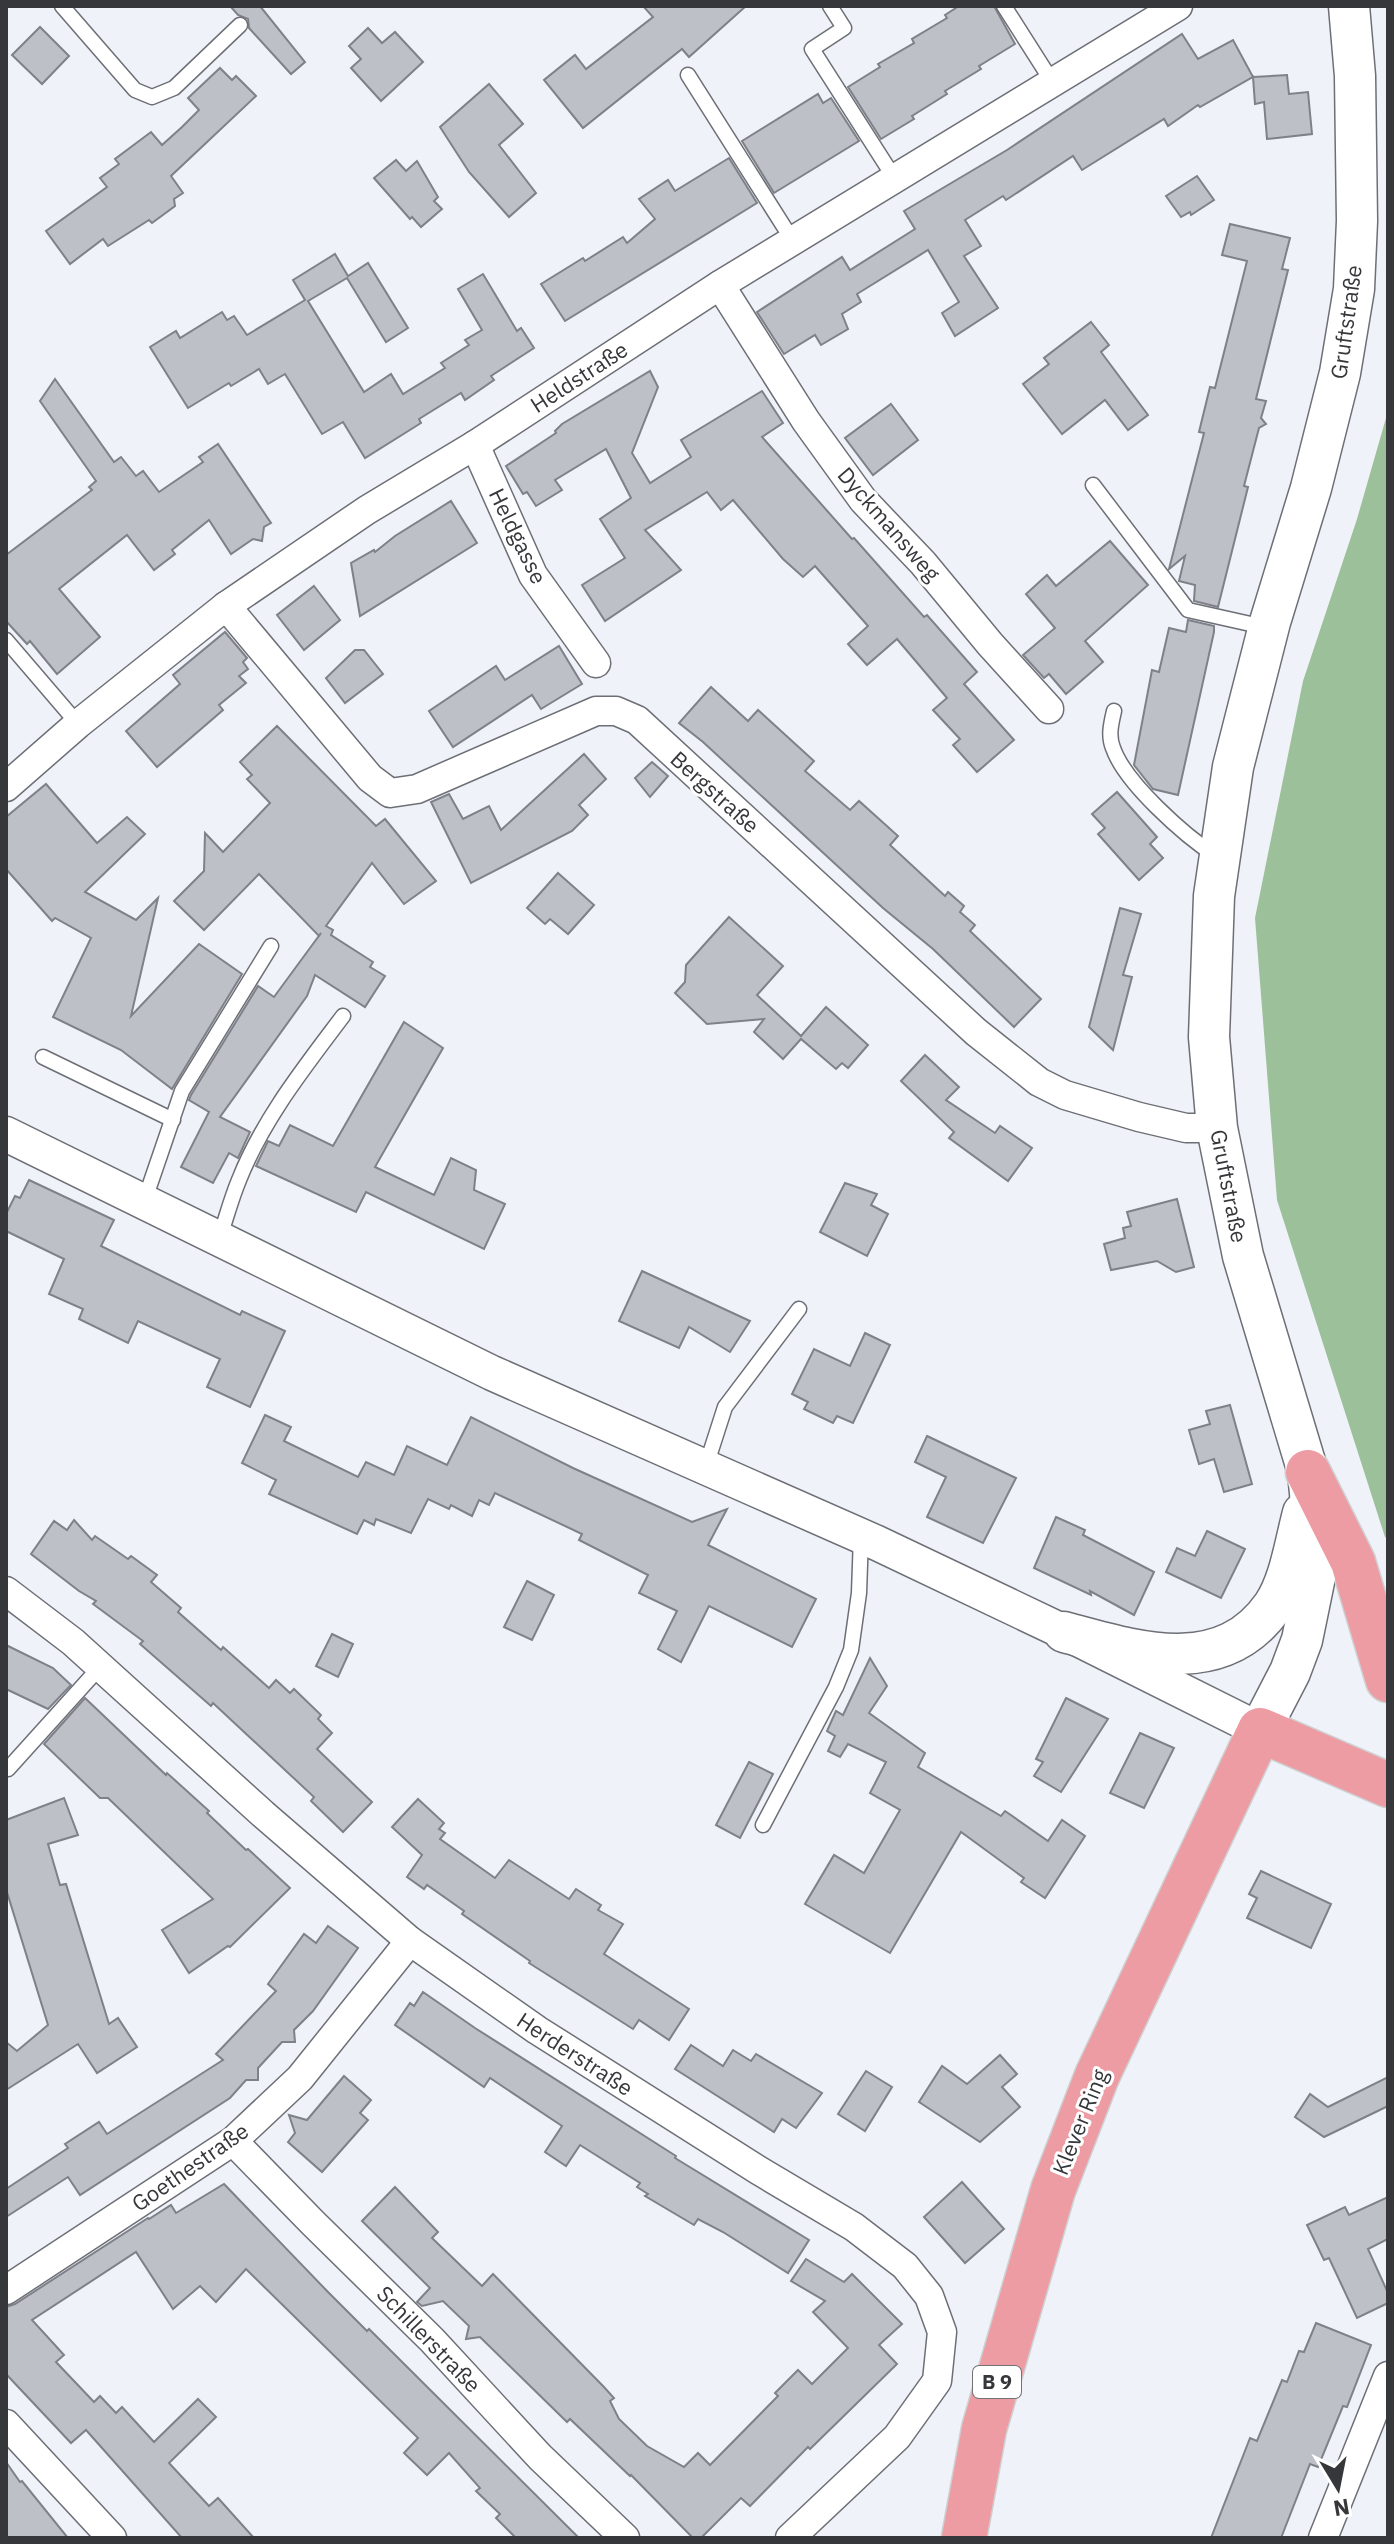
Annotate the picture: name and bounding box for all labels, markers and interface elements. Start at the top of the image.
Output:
street label: Gruftstraße [1323,263,1368,381]
street label: Heldstraße [524,334,633,419]
street label: Dyckmansweg [832,460,947,587]
street label: Heldgasse [483,483,554,588]
street label: Bergstraße [665,744,766,839]
street label: Gruftstraße [1204,1127,1255,1245]
street label: Herderstraße [512,2005,639,2102]
street label: Klever Ring [1045,2064,1114,2179]
street label: Goethestraße [126,2116,254,2218]
street label: Schillerstraße [371,2279,488,2398]
road number: B 9 [973,2366,1021,2398]
north arrow [1298,2448,1378,2528]
text: N [1331,2493,1352,2524]

